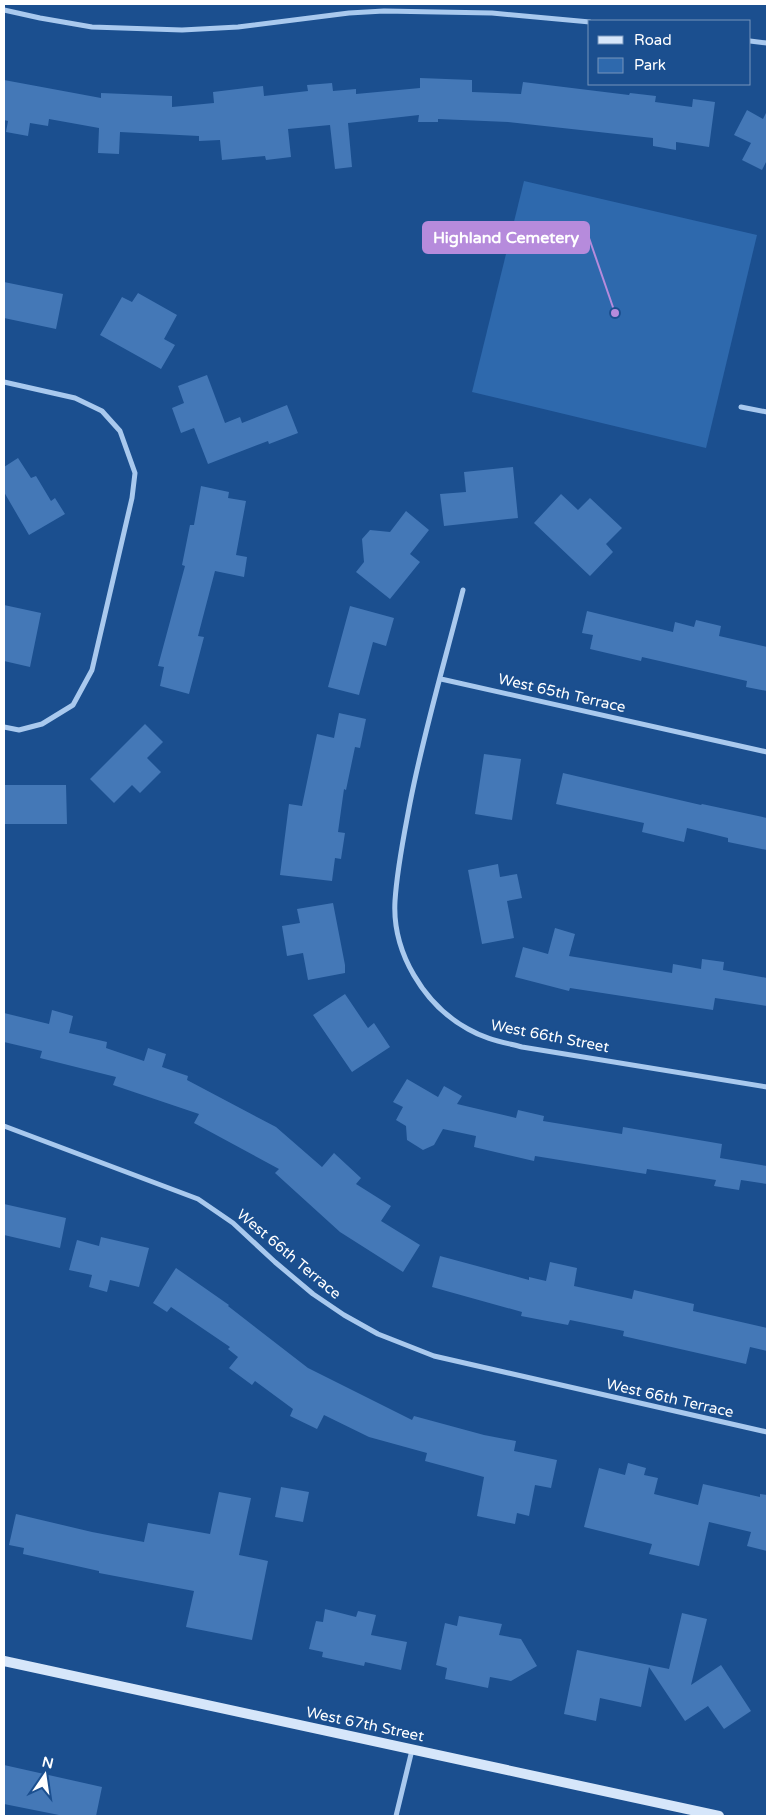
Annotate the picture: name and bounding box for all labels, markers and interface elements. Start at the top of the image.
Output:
legend [588,20,751,85]
text: Road [634,31,672,49]
text: Park [634,56,666,74]
callout: Highland Cemetery [423,222,589,253]
text: Highland Cemetery [433,228,579,248]
street label: West 65th Terrace [496,670,628,716]
street label: West 66th Street [489,1016,611,1056]
street label: West 66th Terrace [233,1205,345,1303]
street label: West 66th Terrace [604,1375,736,1421]
street label: West 67th Street [304,1703,426,1745]
north arrow [20,1750,70,1800]
text: N [40,1753,55,1772]

